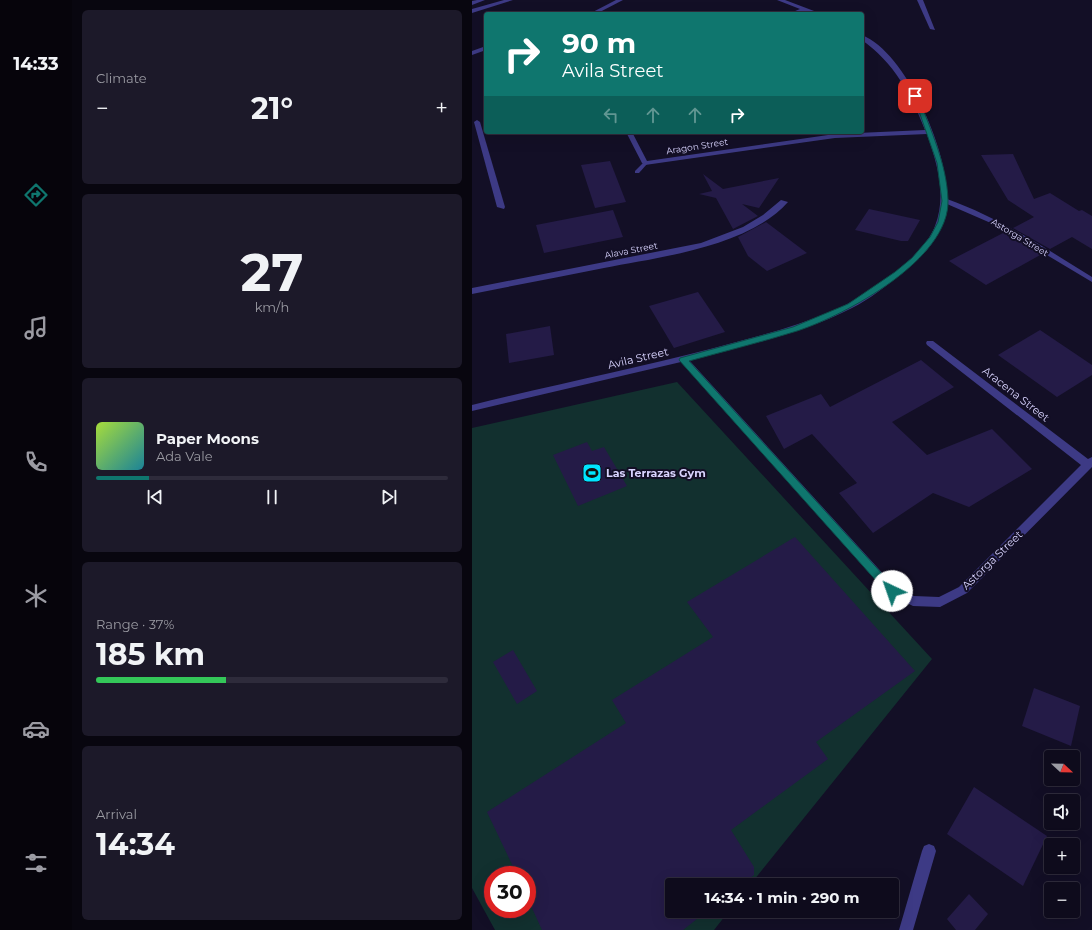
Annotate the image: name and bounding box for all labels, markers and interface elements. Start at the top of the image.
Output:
text: 90 m [562,26,636,60]
icon: right [496,28,548,80]
text: 14:33 [13,53,59,75]
text: Avila Street [562,60,664,82]
text: Climate [96,70,147,86]
pin [898,79,932,113]
icon: arrive [904,85,926,107]
text: 21° [251,90,293,127]
text: − [96,95,109,122]
text: + [435,95,448,122]
icon: left [600,104,622,126]
icon: ahead [642,104,664,126]
icon: ahead [684,104,706,126]
icon: right [726,104,748,126]
street label: Aragon Street [665,136,729,156]
icon: directions [22,181,50,209]
street label: Astorga Street [990,216,1051,258]
street label: Alava Street [604,239,659,261]
text: 27 [241,241,303,304]
text: km/h [255,299,289,315]
icon: music [22,314,50,342]
street label: Avila Street [606,344,670,372]
street label: Aracena Street [980,364,1053,425]
text: Paper Moons [156,429,259,448]
icon: phone [22,448,50,476]
text: Ada Vale [156,448,213,464]
sports icon: Las Terrazas Gym [581,462,603,484]
place label: Las Terrazas Gym [606,466,706,480]
icon: previous [144,486,166,508]
icon: pause [261,486,283,508]
icon: next [378,486,400,508]
street label: Astorga Street [959,527,1026,592]
position arrow [871,570,913,612]
icon: climate [22,582,50,610]
text: Range · 37% [96,616,174,632]
text: 185 km [96,636,205,673]
icon: car [22,715,50,743]
north arrow [1044,750,1080,786]
map controls [1044,750,1080,918]
button: sound [1044,794,1080,830]
text: Arrival [96,806,137,822]
text: 14:34 [96,826,175,863]
button: + [1044,838,1080,874]
icon: filters [22,849,50,877]
speed limit sign: 30 [484,866,536,918]
button: − [1044,882,1080,918]
text: 14:34 · 1 min · 290 m [705,888,859,907]

